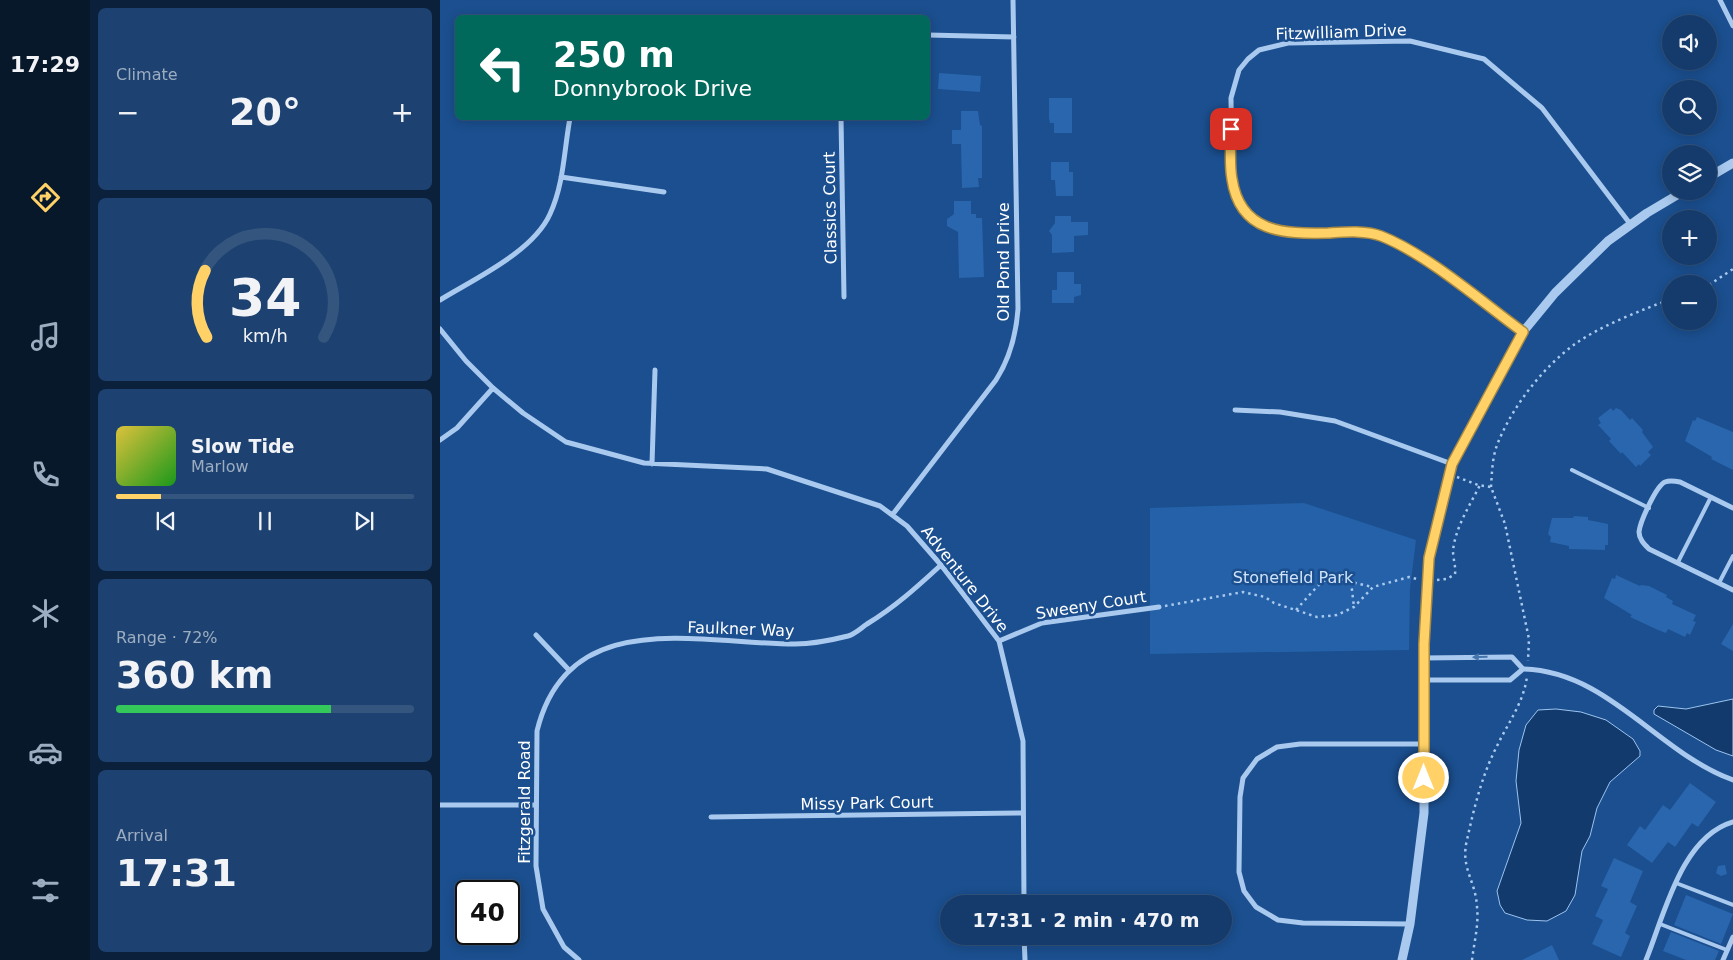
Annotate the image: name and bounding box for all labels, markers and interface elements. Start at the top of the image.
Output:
map controls [1662,15,1717,330]
button: sound [1662,15,1717,70]
street label: Fitzwilliam Drive [1275,20,1407,44]
icon: left [470,35,535,100]
text: 250 m [553,35,675,75]
text: 17:29 [10,52,80,77]
text: Climate [116,65,178,84]
text: Donnybrook Drive [553,76,752,101]
button: search [1662,80,1717,135]
text: 20° [229,90,301,134]
text: − [116,96,139,129]
text: + [391,96,414,129]
pin [1210,108,1252,150]
icon: arrive [1217,115,1245,143]
button: layers [1662,145,1717,200]
street label: Classics Court [820,151,840,265]
icon: directions [28,180,63,215]
street label: Old Pond Drive [994,202,1013,322]
button: + [1662,210,1717,265]
text: 34 [229,268,301,328]
button: − [1662,275,1717,330]
icon: music [28,319,63,354]
text: km/h [242,325,288,346]
text: Slow Tide [191,435,294,457]
icon: phone [28,457,63,492]
text: Marlow [191,457,249,476]
icon: previous [152,507,180,535]
icon: pause [251,507,279,535]
icon: next [350,507,378,535]
street label: Adventure Drive [917,522,1013,636]
park label: Stonefield Park [1233,568,1354,587]
street label: Sweeny Court [1034,587,1148,623]
icon: climate [28,596,63,631]
street label: Faulkner Way [687,618,795,640]
text: Range · 72% [116,628,218,647]
text: 360 km [116,653,273,697]
one-way arrow [1472,653,1488,661]
icon: car [28,735,63,770]
street label: Fitzgerald Road [515,740,534,864]
position arrow [1397,751,1449,803]
street label: Missy Park Court [800,792,934,814]
text: Arrival [116,826,168,845]
text: 17:31 [116,851,237,895]
icon: filters [28,873,63,908]
speed limit sign: 40 [455,880,520,945]
text: 17:31 · 2 min · 470 m [972,909,1200,931]

